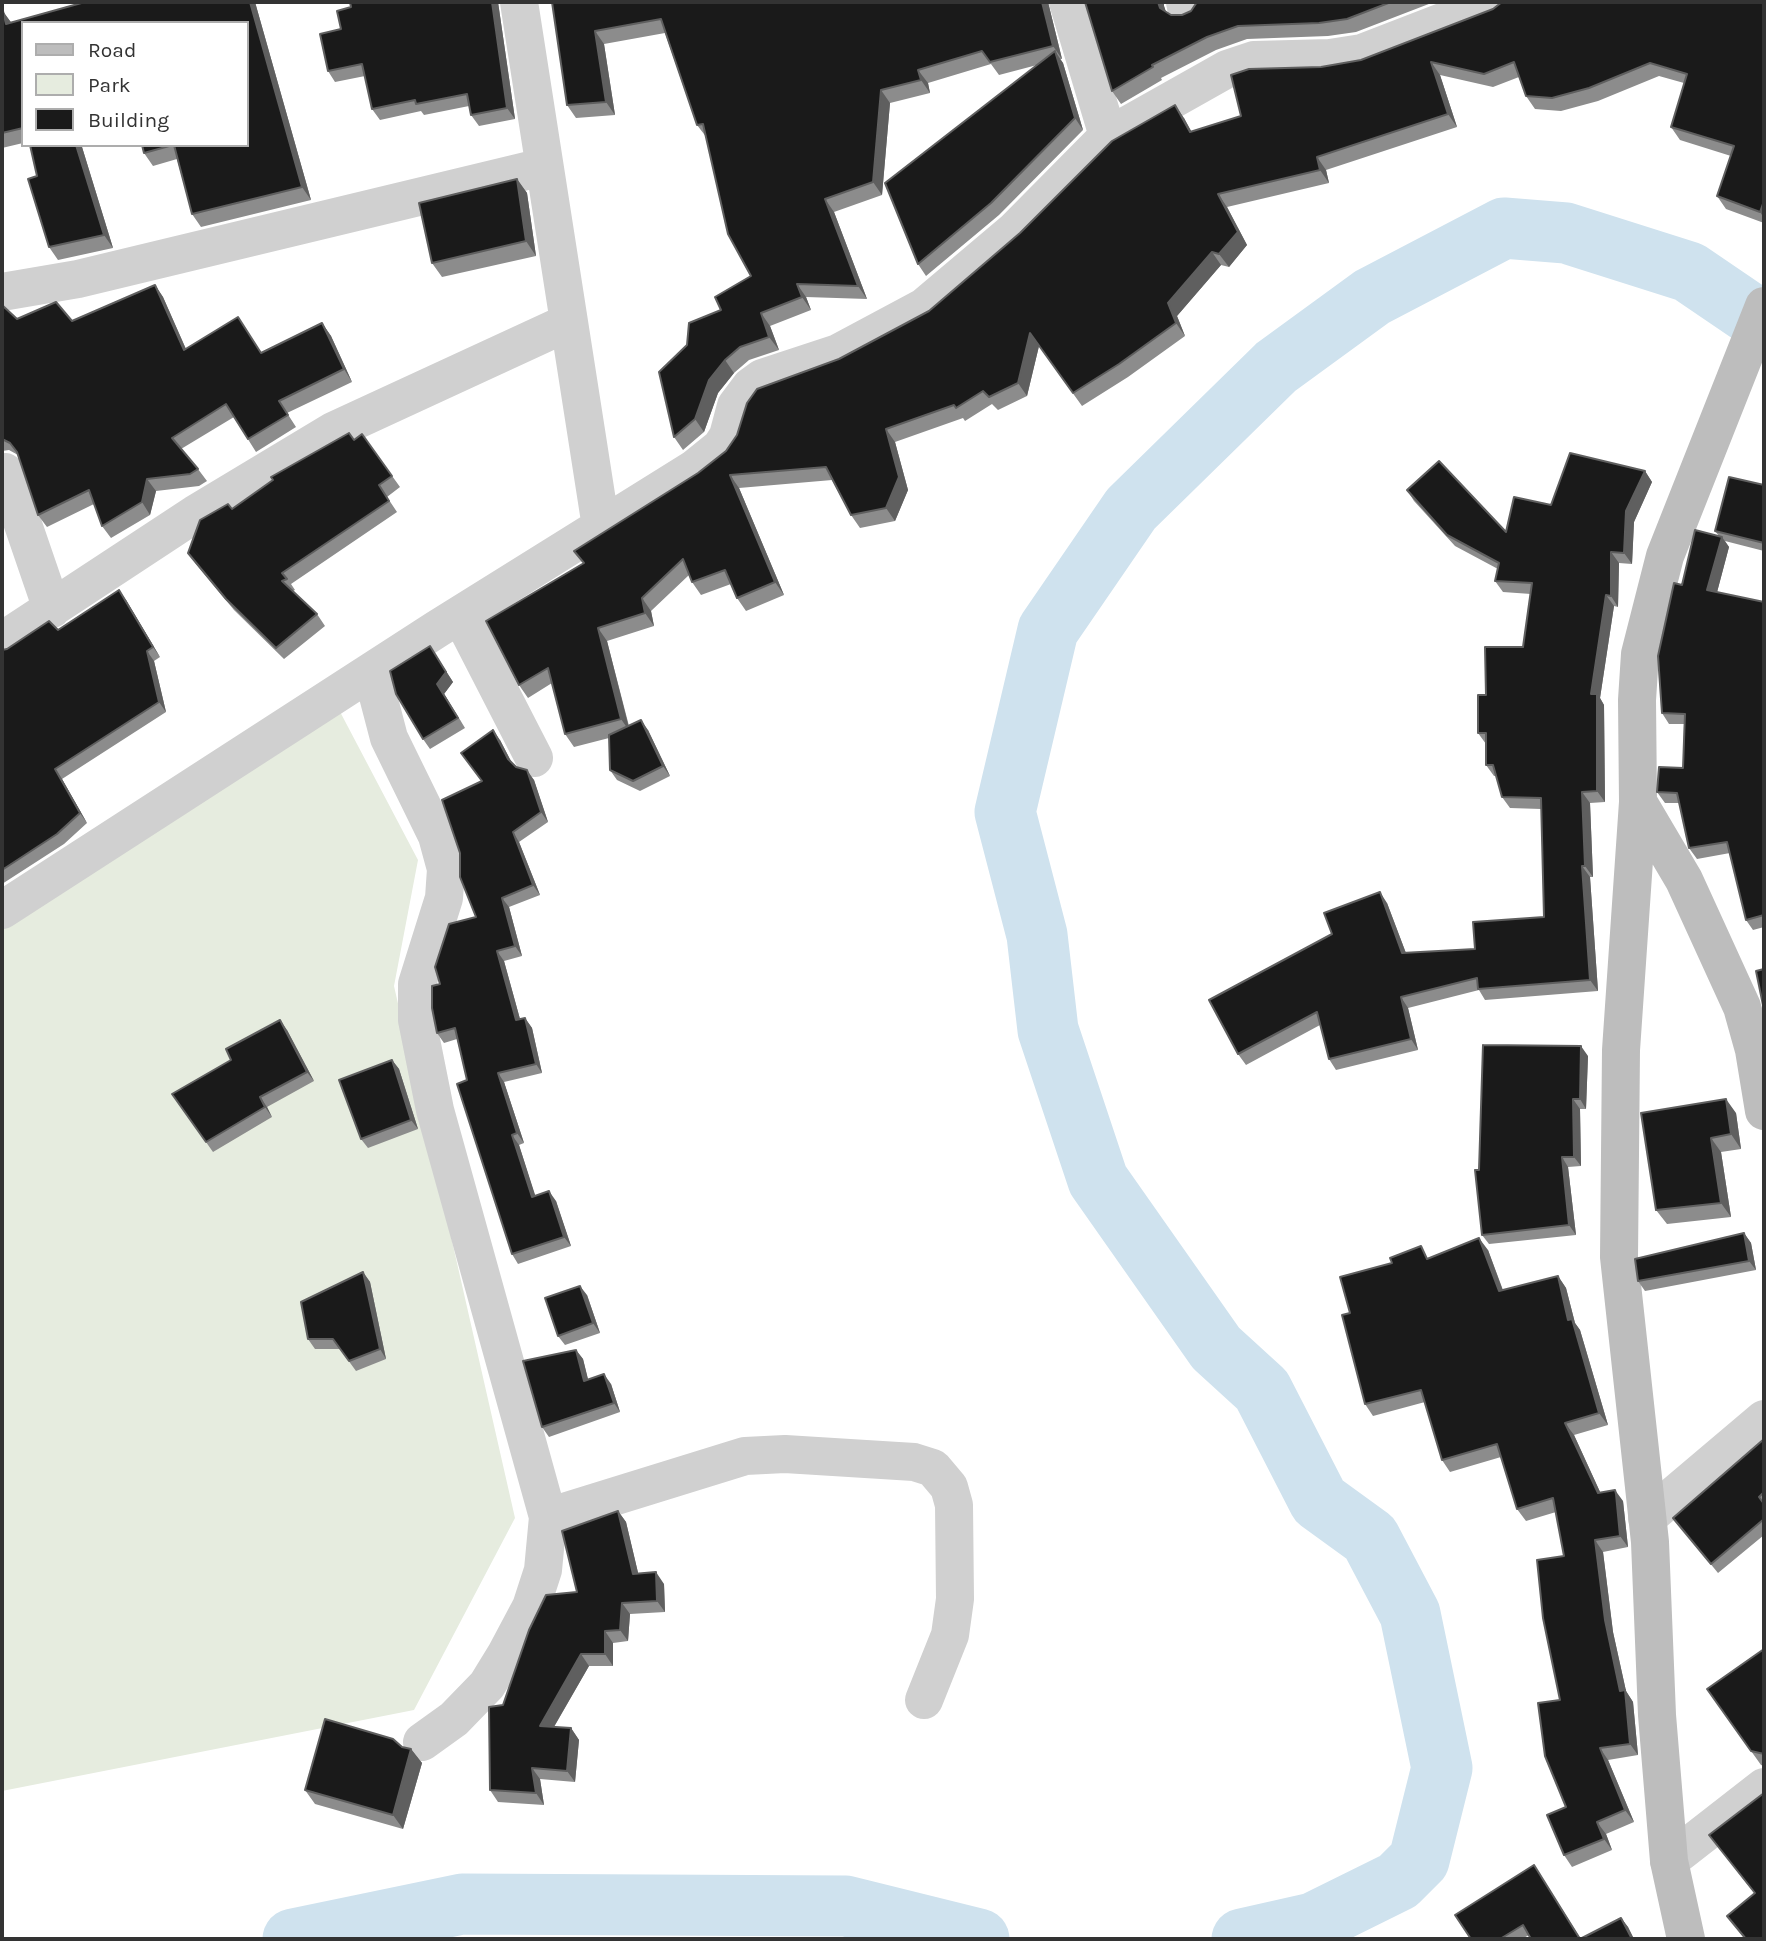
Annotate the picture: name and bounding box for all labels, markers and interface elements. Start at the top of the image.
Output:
legend [21,21,248,147]
text: Road [88,38,136,62]
text: Park [88,73,131,97]
text: Building [88,108,169,132]

